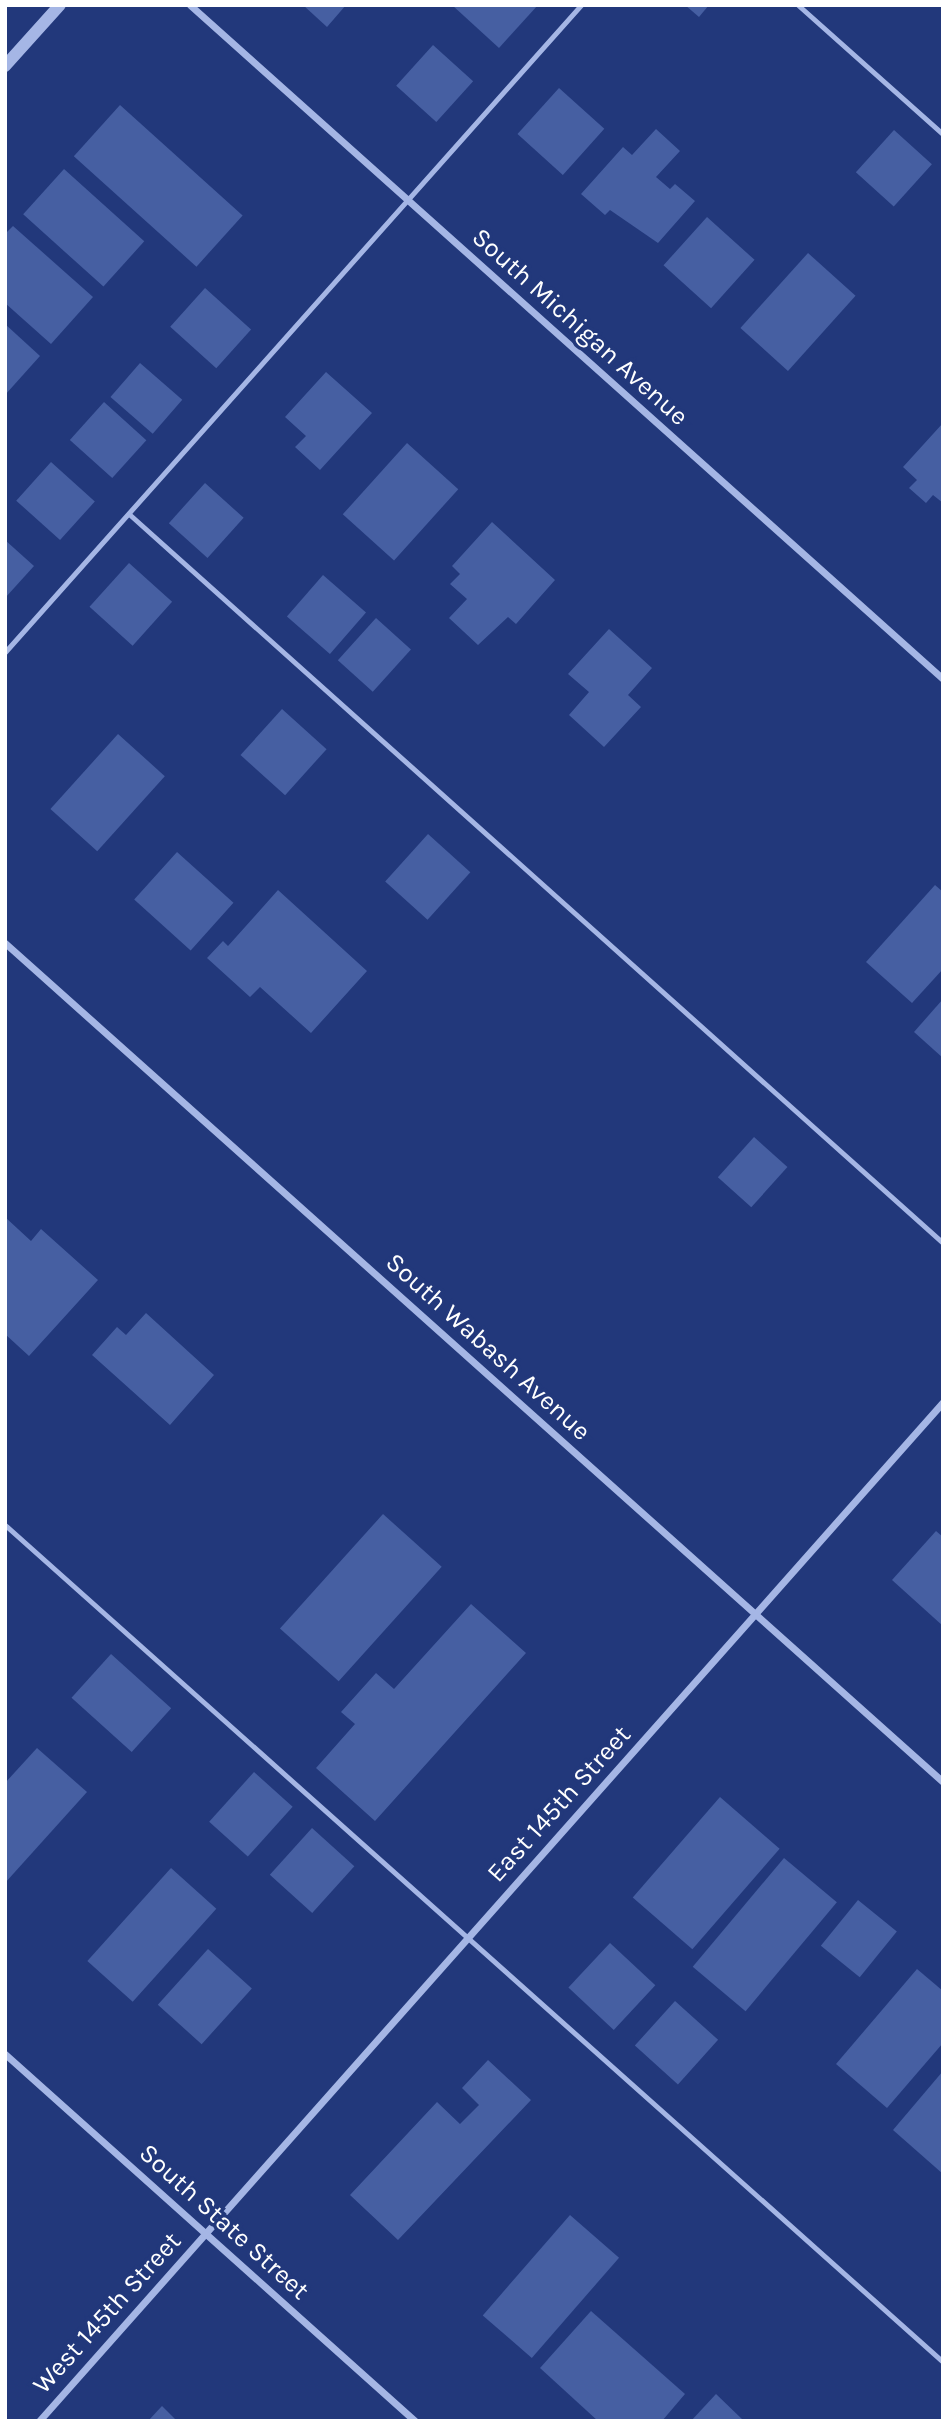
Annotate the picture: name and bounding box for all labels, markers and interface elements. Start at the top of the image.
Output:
street label: South Michigan Avenue [465,222,695,432]
street label: South Wabash Avenue [379,1247,597,1447]
street label: East 145th Street [481,1719,637,1889]
street label: South State Street [133,2138,315,2306]
street label: West 145th Street [26,2226,188,2400]

